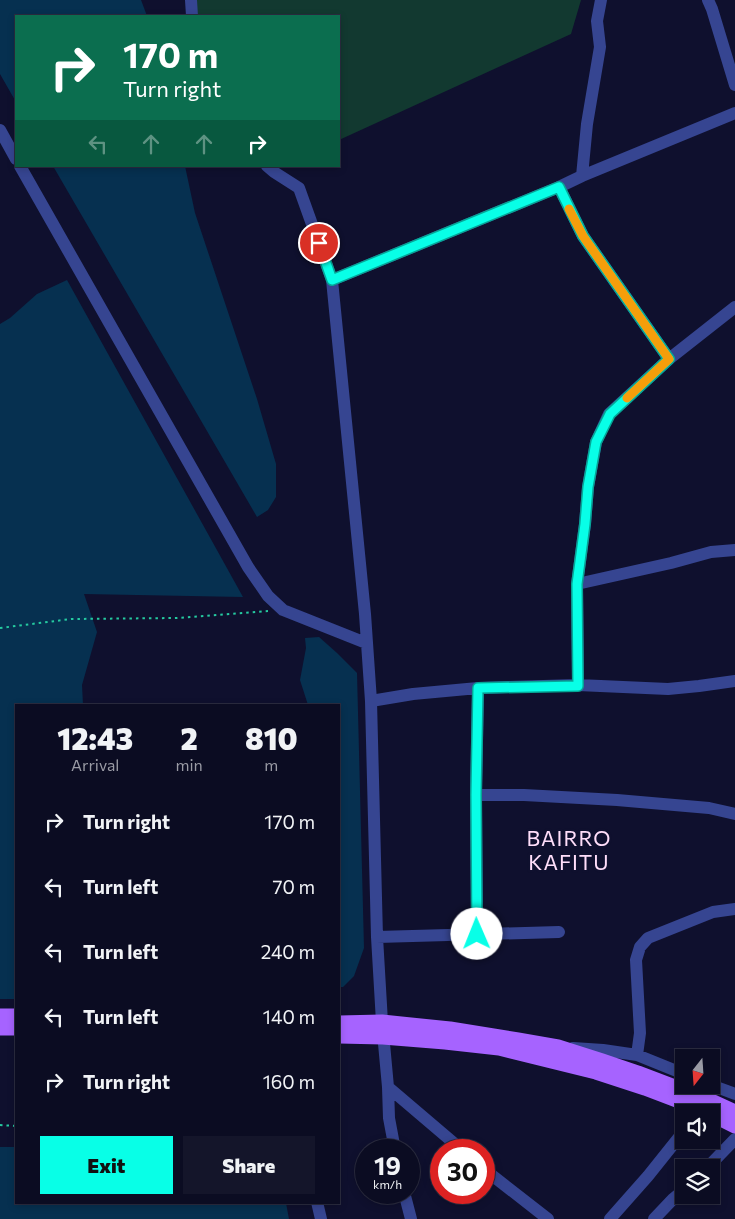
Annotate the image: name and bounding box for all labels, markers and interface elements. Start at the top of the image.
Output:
text: 170 m [123,32,218,75]
icon: right [40,35,105,100]
text: Turn right [123,75,221,102]
icon: left [84,130,112,158]
icon: ahead [137,130,165,158]
icon: ahead [190,130,218,158]
icon: right [243,130,271,158]
pin [298,222,340,264]
icon: arrive [305,229,333,257]
text: 12:43 [57,719,133,756]
text: 2 [180,719,198,756]
text: 810 [245,719,298,756]
text: Arrival [71,755,119,774]
text: min [175,755,203,774]
text: m [264,755,278,774]
icon: right [40,808,68,836]
text: Turn right [83,810,170,833]
text: 170 m [264,810,315,833]
district label: BAIRRO KAFITU [527,825,611,874]
icon: left [40,873,68,901]
text: Turn left [83,875,158,898]
text: 70 m [272,875,315,898]
position arrow [450,907,502,959]
icon: left [40,938,68,966]
text: Turn left [83,940,158,963]
text: 240 m [261,940,315,963]
icon: left [40,1003,68,1031]
text: Turn left [83,1005,158,1028]
text: 140 m [263,1005,315,1028]
north arrow [675,1049,720,1094]
map controls [675,1049,720,1204]
icon: right [40,1068,68,1096]
text: Turn right [83,1070,170,1093]
text: 160 m [263,1070,315,1093]
button: sound [675,1104,720,1149]
button: Exit [40,1136,173,1194]
button: Share [183,1136,315,1194]
speed limit sign: 30 [430,1139,495,1204]
text: 19 [374,1150,401,1180]
button: layers [675,1159,720,1204]
text: km/h [373,1177,402,1191]

